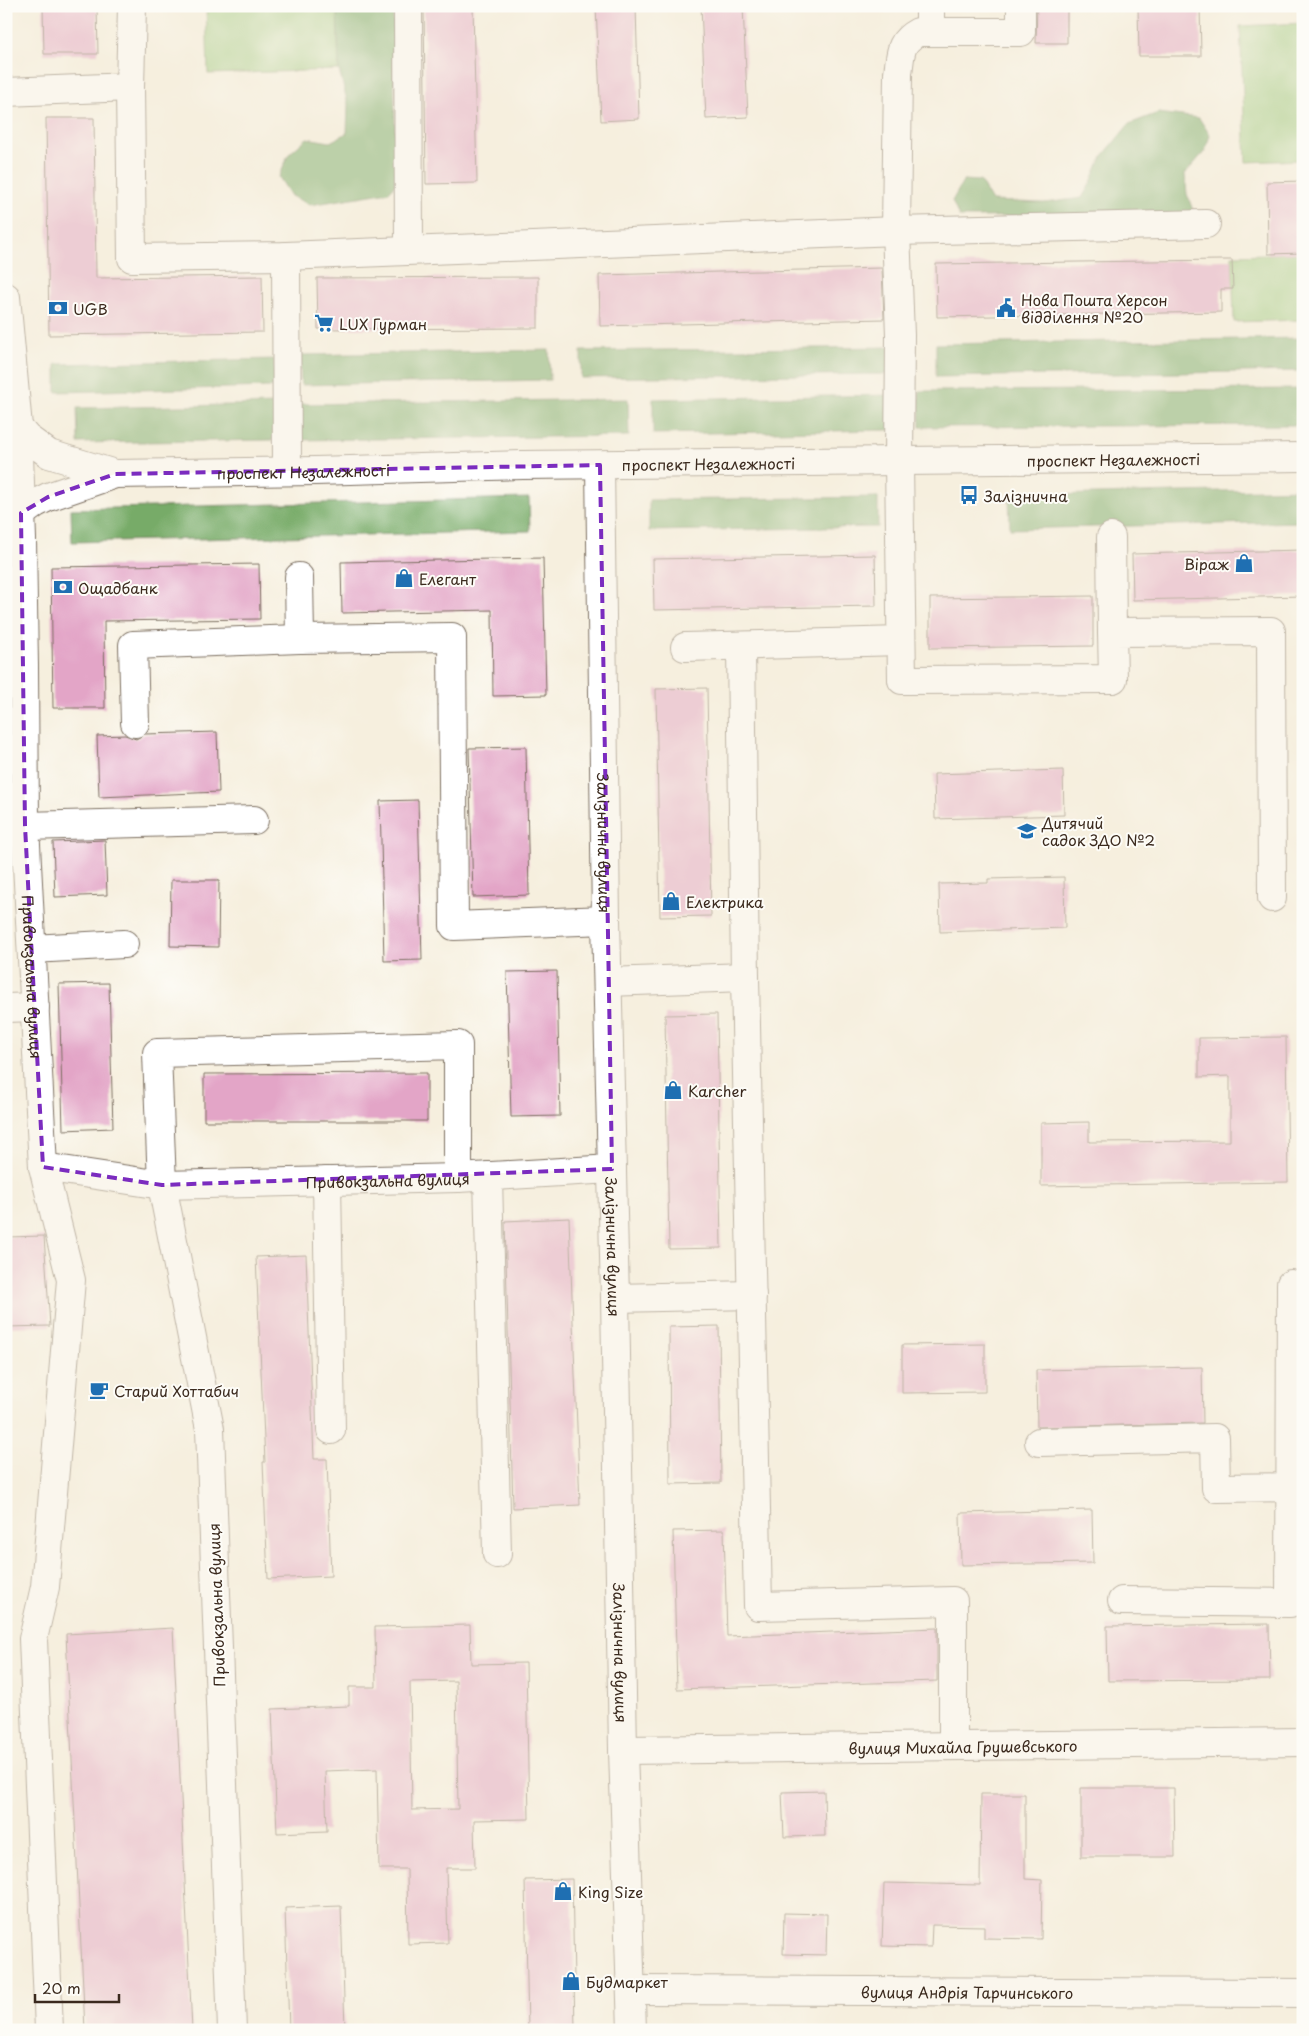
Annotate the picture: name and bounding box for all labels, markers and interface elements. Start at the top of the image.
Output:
place label: Нова Пошта Херсон відділення №20 [1021,288,1168,328]
bank icon: UGB [47,297,69,319]
place label: UGB [73,297,108,320]
public building icon: Нова Пошта Херсон відділення №20 [995,297,1017,319]
supermarket icon: LUX Гурман [313,312,335,334]
place label: LUX Гурман [339,312,427,335]
street label: проспект Незалежності [1027,447,1200,471]
street label: проспект Незалежності [622,451,795,475]
street label: проспект Незалежності [217,457,390,484]
bus stop icon: Залізнична [958,484,980,506]
place label: Залізнична [983,484,1068,507]
place label: Віраж [1184,552,1229,575]
shop icon: Віраж [1233,552,1255,574]
shop icon: Елегант [393,567,415,589]
place label: Елегант [419,567,477,590]
bank icon: Ощадбанк [52,576,74,598]
place label: Ощадбанк [78,576,158,599]
street label: Залізнична вулиця [593,772,617,913]
place label: Дитячий садок ЗДО №2 [1041,811,1155,851]
school or university icon: Дитячий садок ЗДО №2 [1016,820,1038,842]
shop icon: Електрика [660,890,682,912]
place label: Електрика [686,890,764,913]
street label: Привокзальна вулиця [17,894,49,1059]
shop icon: Karcher [662,1079,684,1101]
place label: Karcher [688,1079,746,1102]
street label: Привокзальна вулиця [305,1166,470,1193]
street label: Залізнична вулиця [601,1176,627,1317]
cafe icon: Старий Хоттабич [88,1379,110,1401]
place label: Старий Хоттабич [114,1379,239,1402]
street label: Привокзальна вулиця [202,1523,230,1687]
street label: Залізнична вулиця [609,1582,634,1723]
street label: вулиця Михайла Грушевського [848,1733,1078,1759]
shop icon: King Size [552,1880,574,1902]
place label: King Size [578,1880,643,1903]
shop icon: Будмаркет [560,1970,582,1992]
place label: Будмаркет [586,1970,669,1993]
scale bar [35,1971,119,2003]
text: 20 m [42,1976,81,1999]
street label: вулиця Андрія Тарчинського [861,1980,1073,2003]

